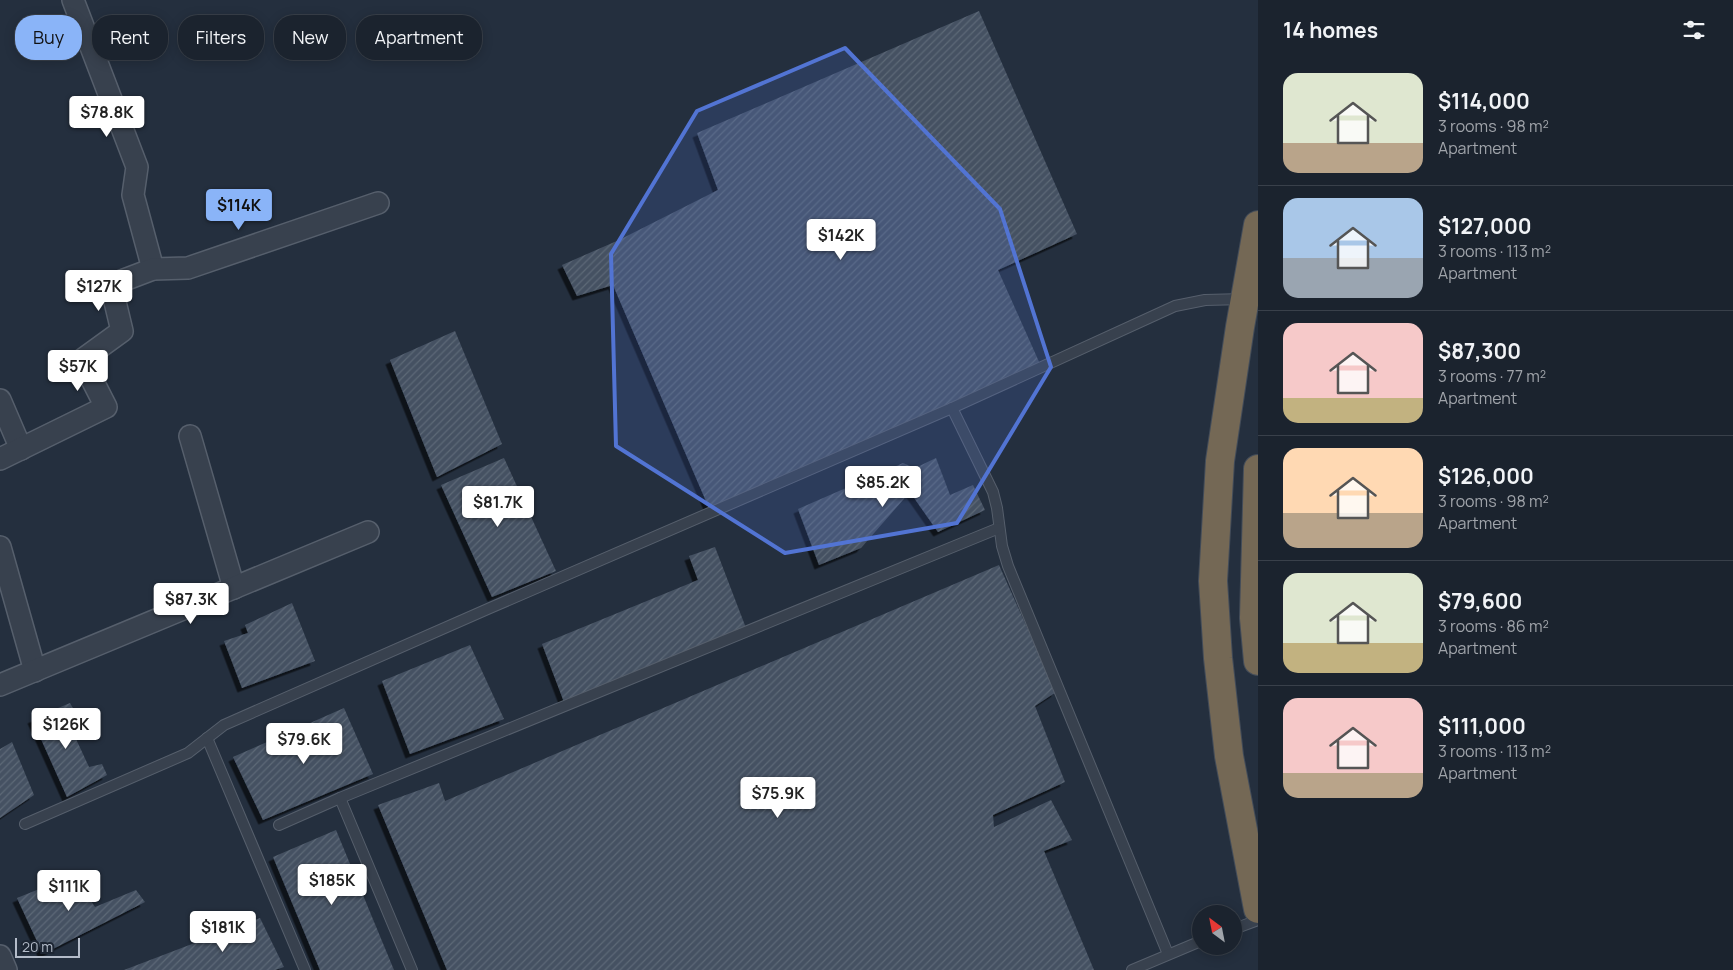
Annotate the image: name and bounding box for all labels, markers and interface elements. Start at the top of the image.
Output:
chip: Buy [15,15,82,60]
chip: Rent [92,15,168,60]
chip: Filters [178,15,264,60]
chip: New [274,15,346,60]
chip: Apartment [356,15,482,60]
text: 14 homes [1283,16,1378,44]
icon: filters [1680,16,1708,44]
text: $114,000 [1438,87,1530,115]
icon: home [1323,93,1383,153]
pin: $78.8K [66,96,148,138]
text: $78.8K [80,101,134,123]
text: 3 rooms · 98 m² [1438,115,1549,137]
text: Apartment [1438,137,1517,159]
pin: $114K [204,188,274,231]
text: $114K [217,194,261,216]
text: $127,000 [1438,212,1532,240]
pin: $142K [806,218,876,261]
icon: home [1323,218,1383,278]
text: $142K [818,224,864,246]
text: 3 rooms · 113 m² [1438,240,1551,262]
text: Apartment [1438,262,1517,284]
pin: $127K [64,270,134,312]
text: $127K [76,275,122,297]
text: $87,300 [1438,337,1521,365]
icon: home [1323,343,1383,403]
pin: $57K [48,350,108,392]
text: $57K [59,355,97,377]
text: 3 rooms · 77 m² [1438,365,1546,387]
text: Apartment [1438,387,1517,409]
text: $126,000 [1438,462,1534,490]
pin: $85.2K [842,466,924,508]
icon: home [1323,468,1383,528]
text: $85.2K [856,471,910,493]
pin: $81.7K [457,486,539,528]
text: 3 rooms · 98 m² [1438,490,1549,512]
text: $81.7K [473,491,523,513]
text: Apartment [1438,512,1517,534]
pin: $87.3K [150,582,232,625]
text: $79,600 [1438,587,1522,615]
text: $87.3K [165,588,217,610]
icon: home [1323,593,1383,653]
text: 3 rooms · 86 m² [1438,615,1549,637]
text: Apartment [1438,637,1517,659]
pin: $126K [31,708,101,750]
text: $111,000 [1438,712,1526,740]
text: $126K [43,713,89,735]
icon: home [1323,718,1383,778]
pin: $79.6K [263,722,345,765]
text: $79.6K [277,728,331,750]
text: 3 rooms · 113 m² [1438,740,1551,762]
text: Apartment [1438,762,1517,784]
pin: $75.9K [737,776,819,819]
text: $75.9K [751,782,805,804]
pin: $185K [297,864,367,906]
text: $185K [309,869,355,891]
pin: $111K [34,870,104,912]
text: $111K [48,875,90,897]
north arrow [1192,905,1242,955]
map controls [1192,905,1242,955]
pin: $181K [188,910,258,953]
text: $181K [201,916,245,938]
scale bar [15,935,80,958]
text: 20 m [22,937,53,956]

